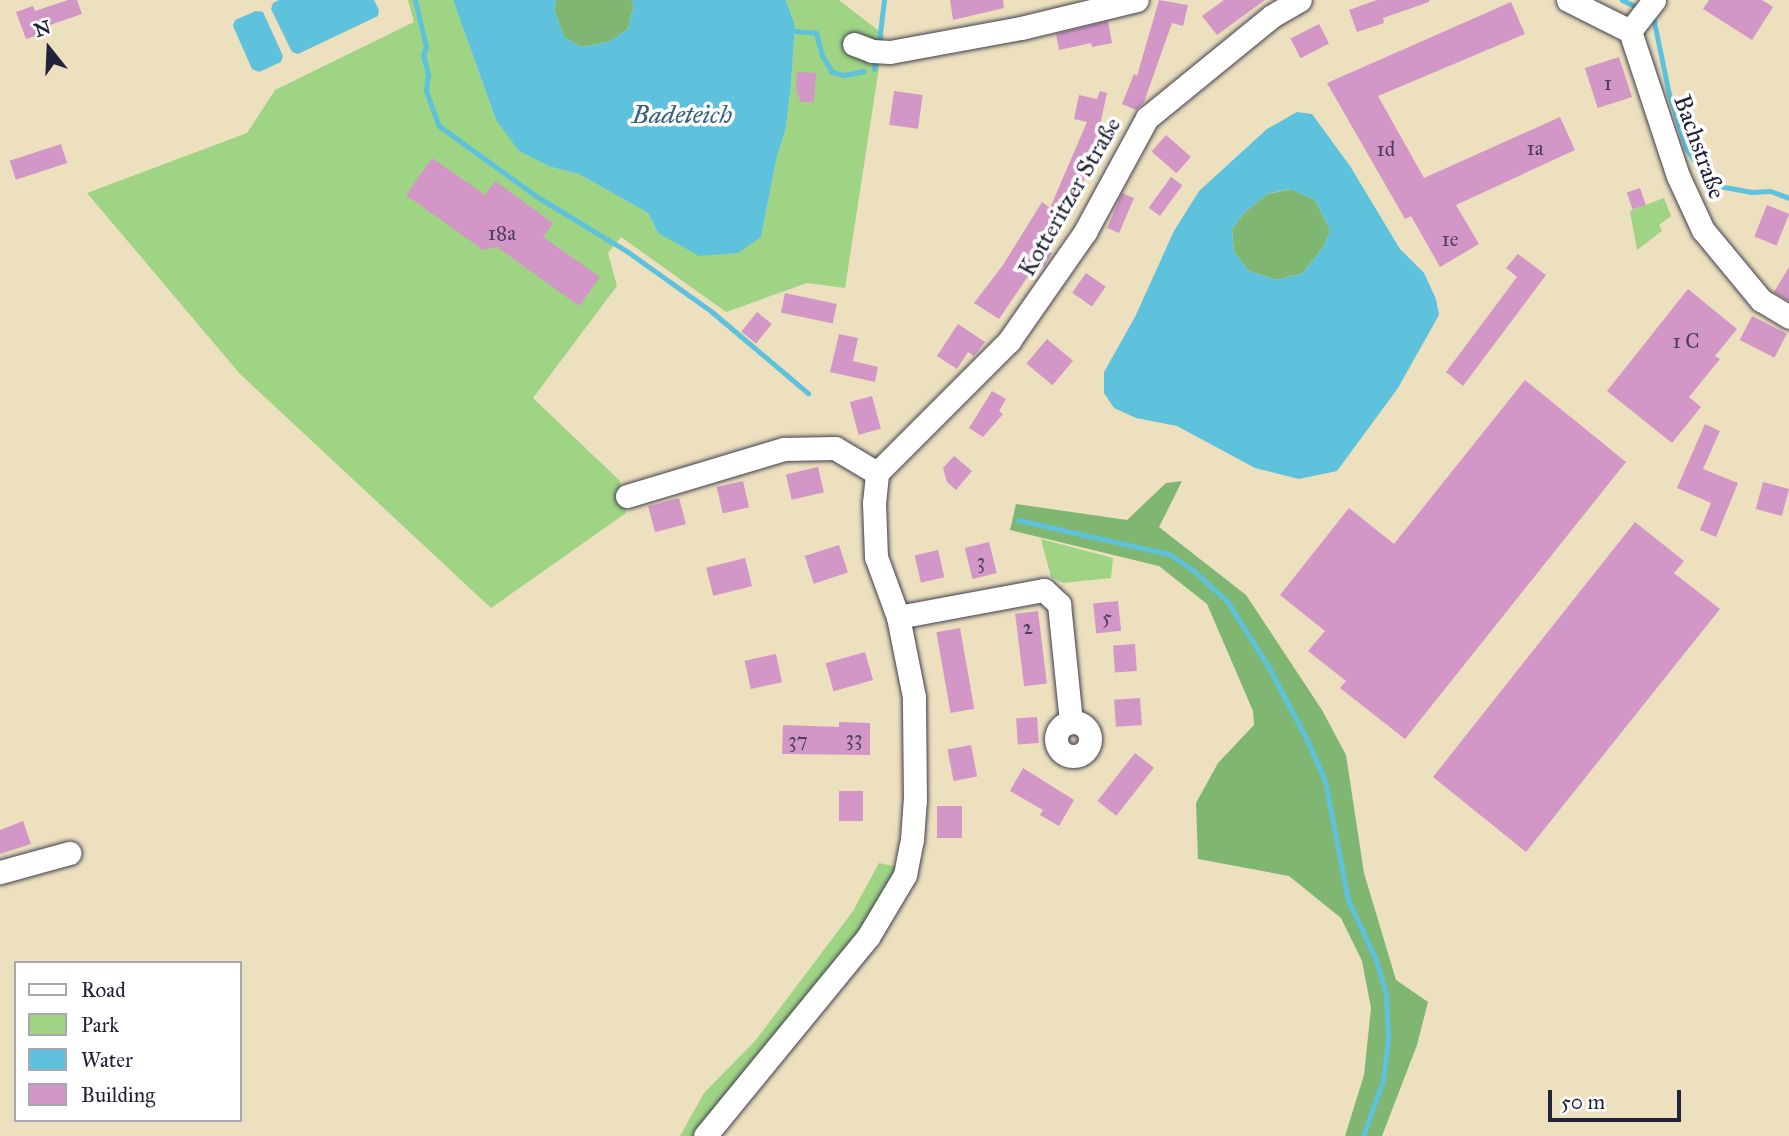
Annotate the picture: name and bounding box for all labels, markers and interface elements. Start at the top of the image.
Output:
north arrow [14,14,84,84]
text: N [31,15,54,42]
house number: 1 [1604,70,1612,96]
street label: Bachstraße [1667,91,1731,203]
water label: Badeteich [632,99,732,131]
street label: Kotteritzer Straße [1013,112,1127,282]
house number: 1a [1526,135,1544,161]
house number: 1d [1377,136,1395,162]
house number: 18a [488,220,516,246]
house number: 1e [1441,226,1459,252]
house number: 1 C [1672,328,1700,354]
house number: 3 [977,548,985,574]
house number: 5 [1102,604,1112,630]
house number: 2 [1023,614,1033,640]
house number: 33 [846,725,862,751]
house number: 37 [788,727,808,753]
legend [14,961,242,1122]
text: Road [81,977,126,1003]
text: Park [81,1012,119,1038]
text: Water [81,1047,133,1073]
scale bar [1551,1076,1684,1120]
text: Building [81,1082,155,1108]
text: 50 m [1561,1089,1605,1115]

